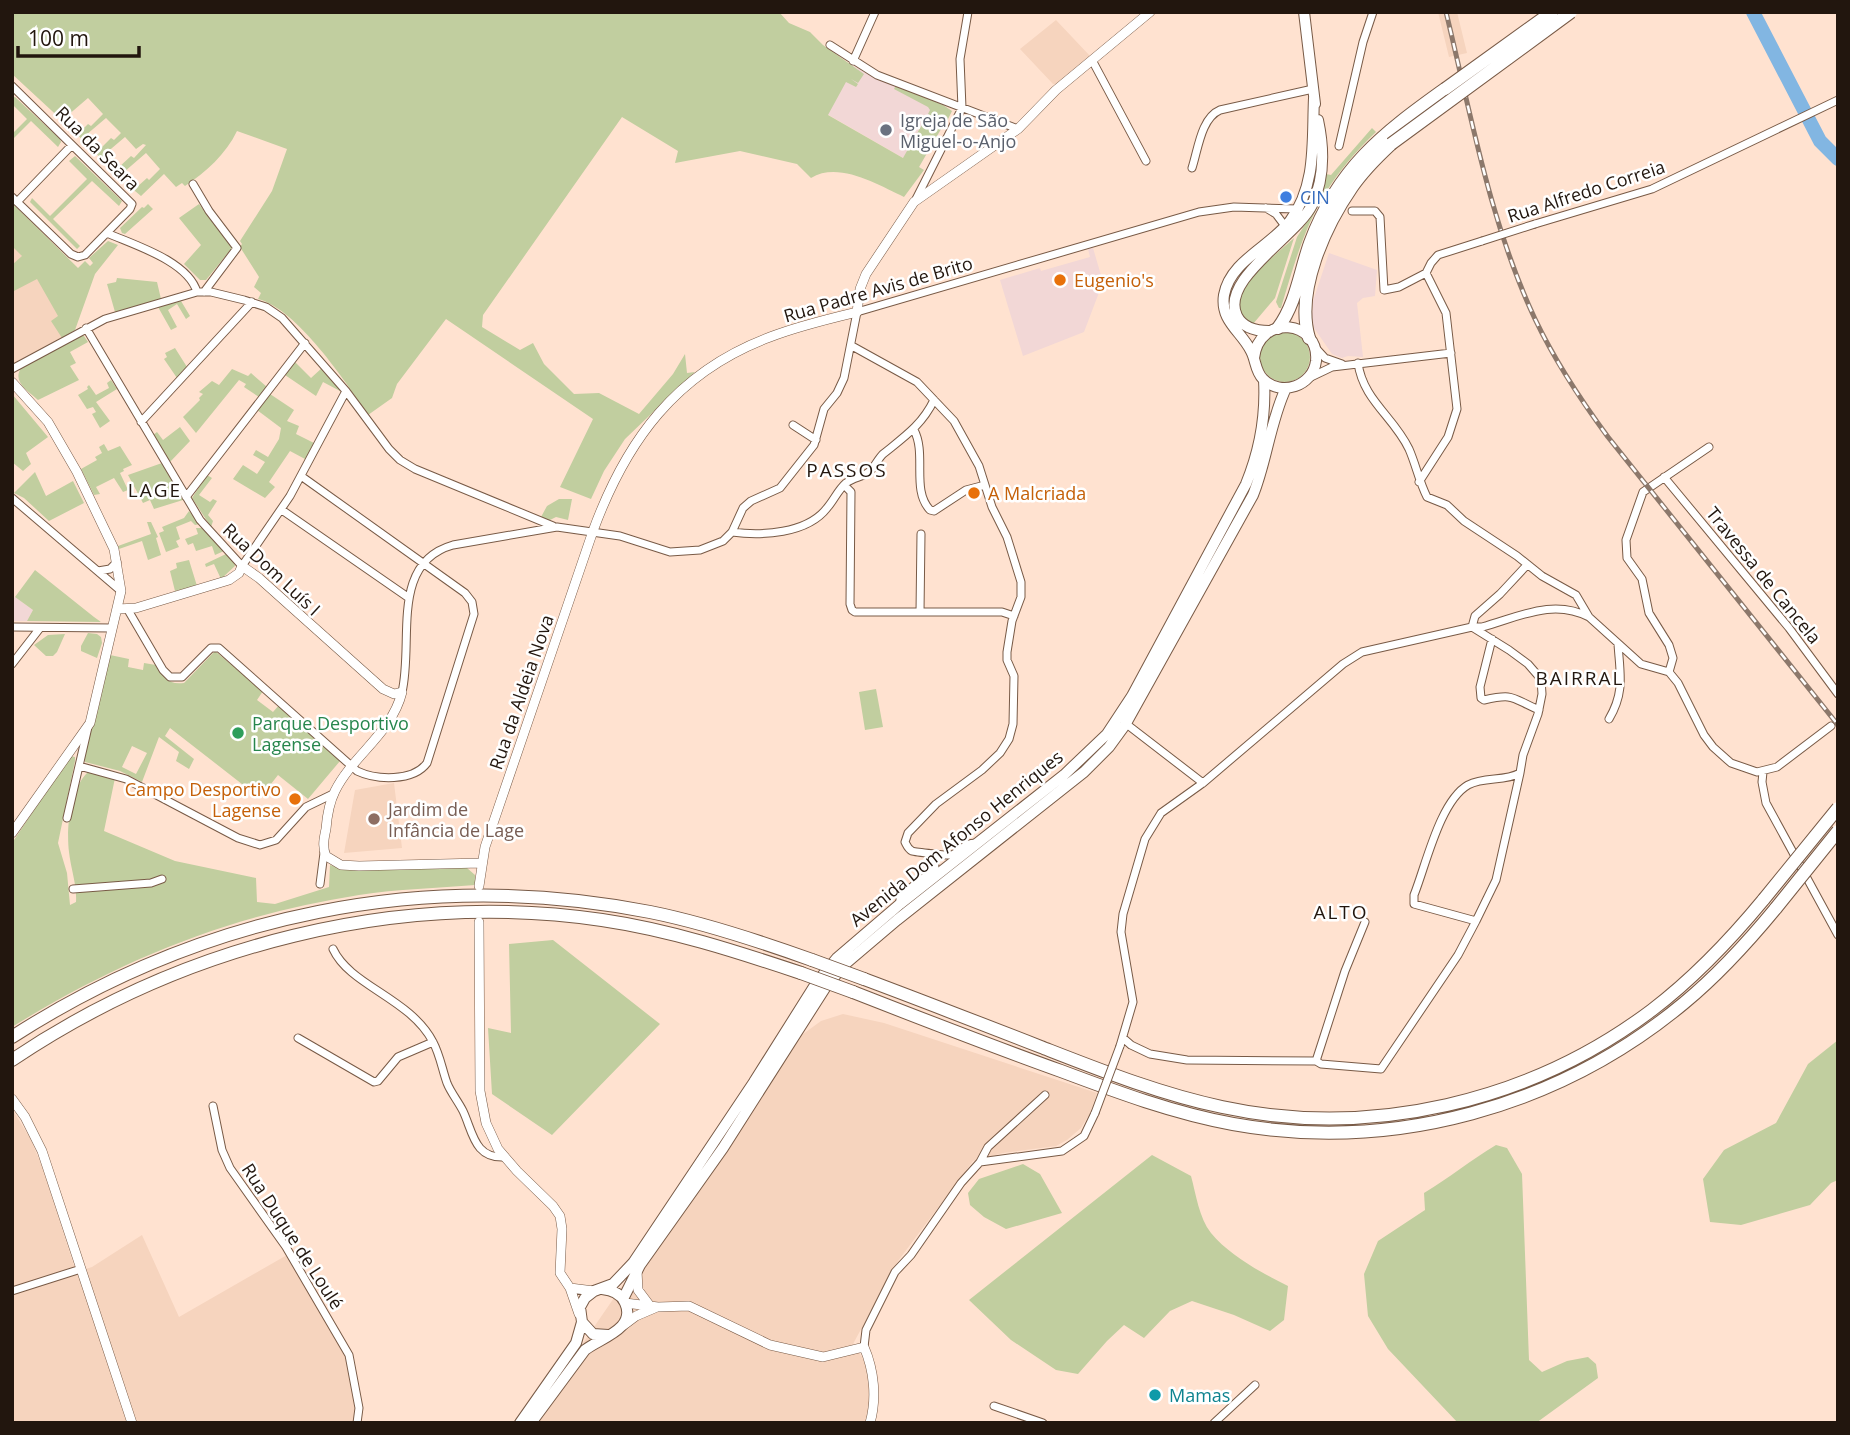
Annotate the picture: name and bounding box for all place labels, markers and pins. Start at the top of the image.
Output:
place label: Igreja de São Miguel-o-Anjo [900,108,1016,153]
marker: Igreja de São Miguel-o-Anjo [878,122,894,138]
place label: CIN [1300,185,1330,209]
marker: CIN [1278,189,1294,205]
place label: Eugenio's [1074,268,1154,292]
marker: Eugenio's [1052,272,1068,288]
place label: A Malcriada [988,481,1086,505]
marker: A Malcriada [966,485,982,501]
place label: Parque Desportivo Lagense [252,711,409,756]
marker: Parque Desportivo Lagense [230,725,246,741]
place label: Campo Desportivo Lagense [125,777,281,822]
marker: Campo Desportivo Lagense [287,791,303,807]
place label: Jardim de Infância de Lage [386,797,524,842]
marker: Jardim de Infância de Lage [366,811,382,827]
place label: Mamas [1169,1383,1230,1407]
marker: Mamas [1147,1387,1163,1403]

